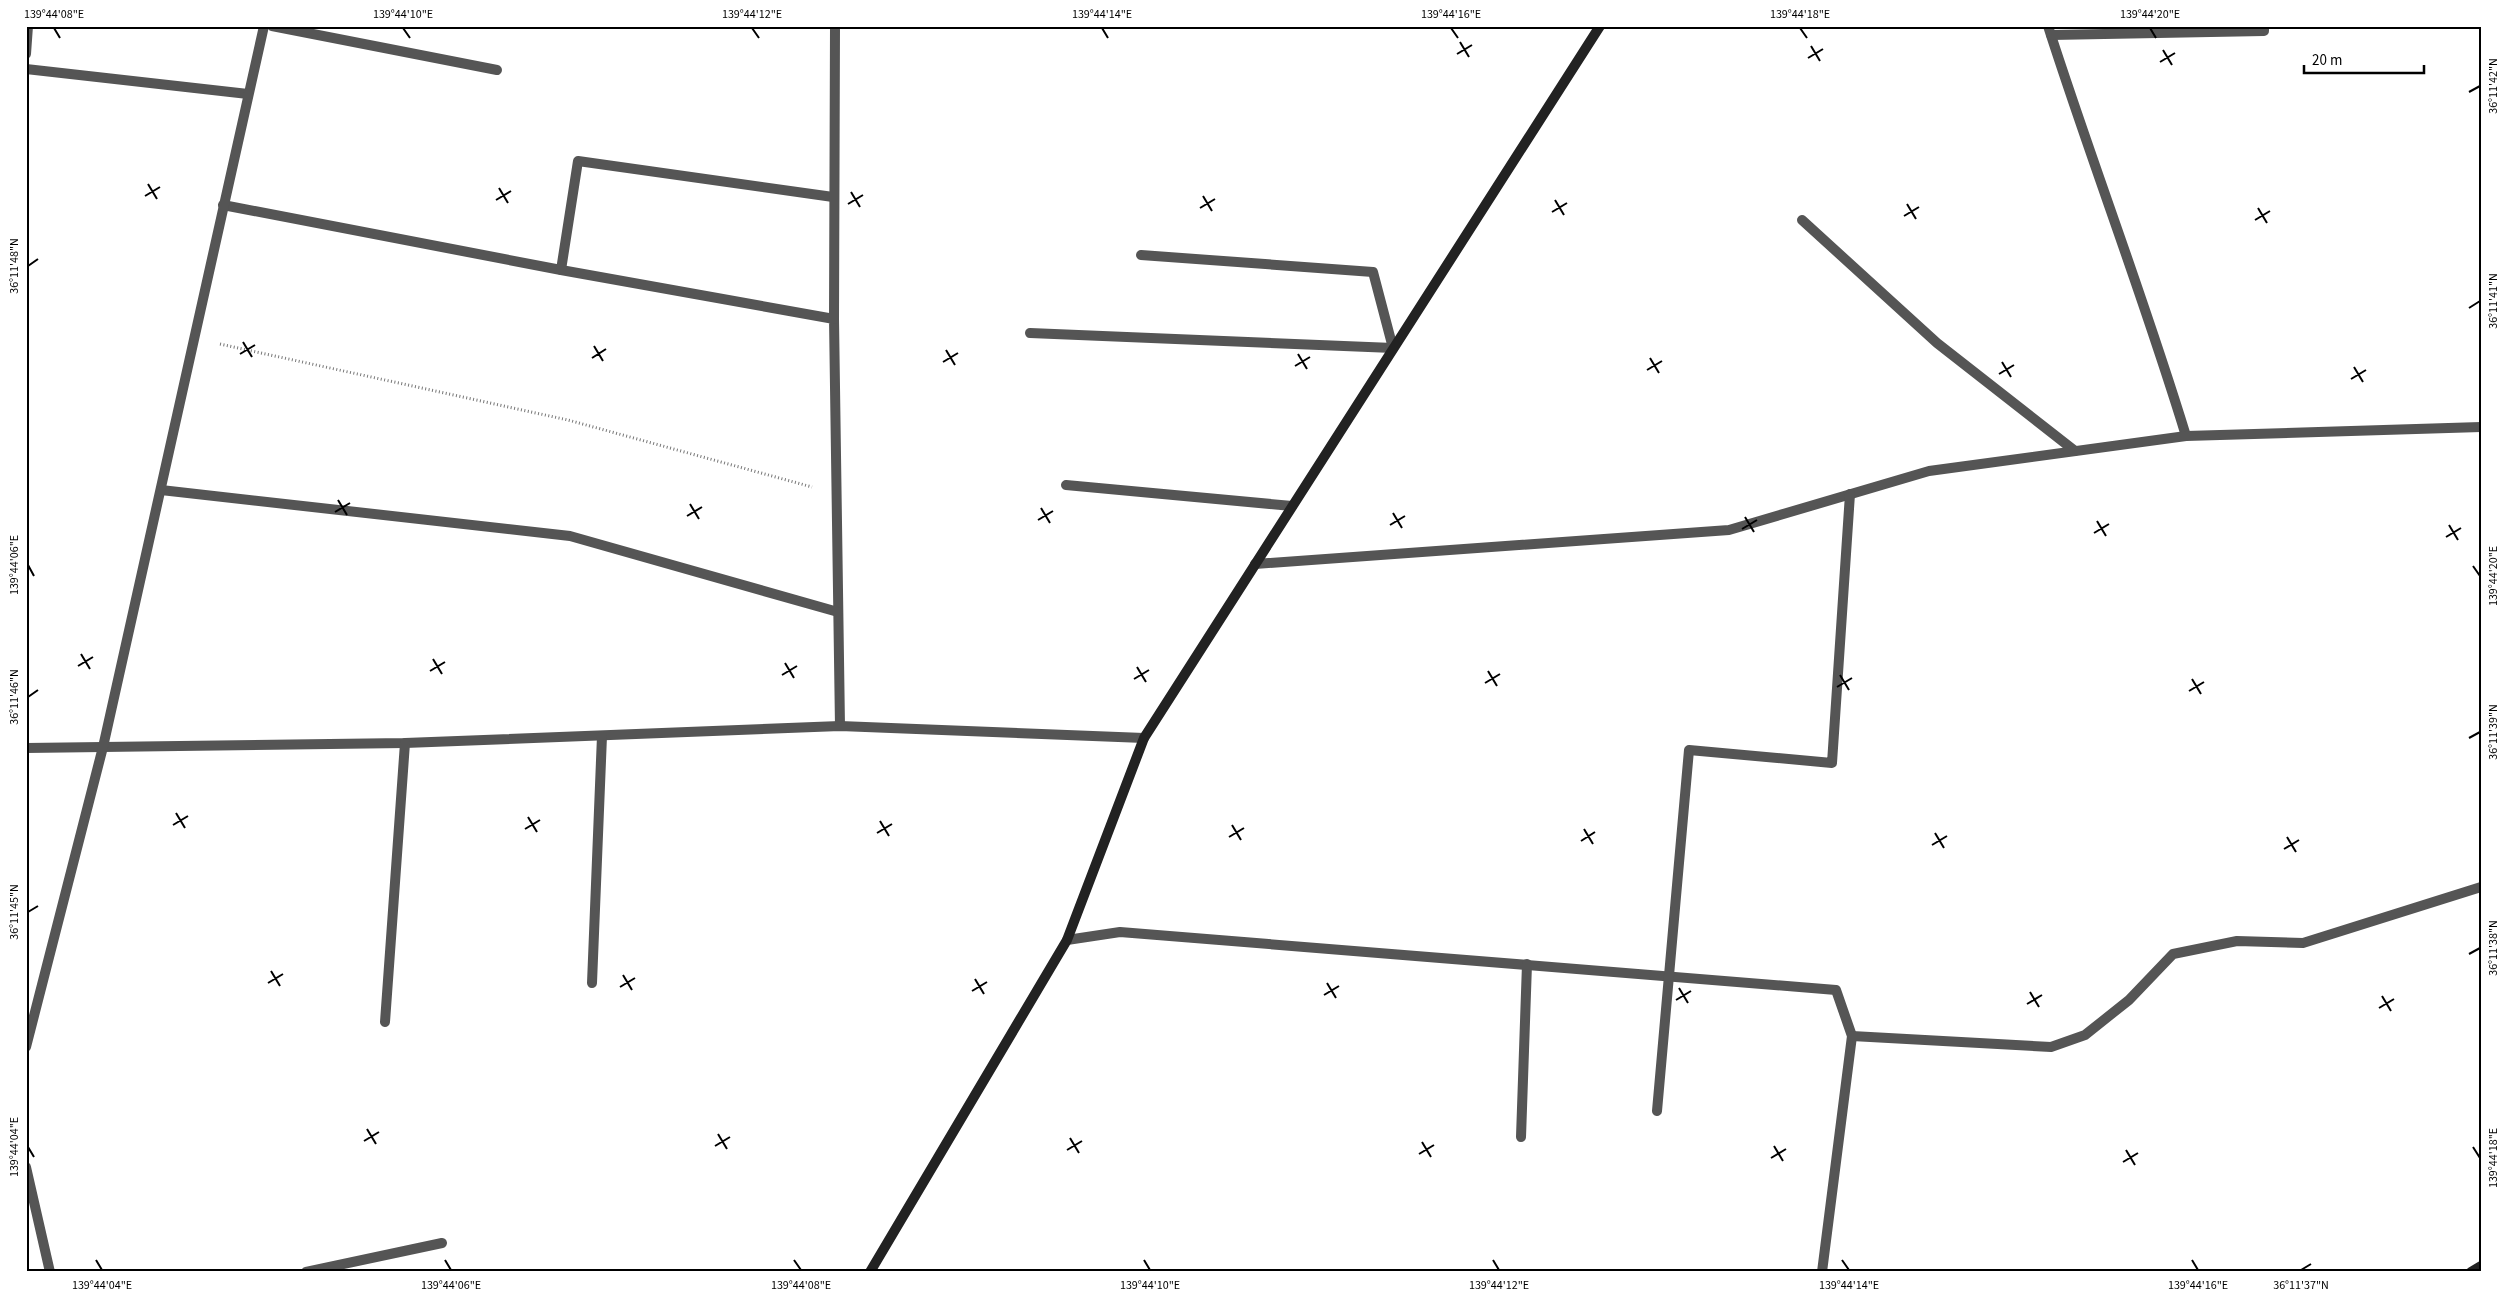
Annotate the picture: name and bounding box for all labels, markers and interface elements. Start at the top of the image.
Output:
text: 139°44'08"E [24,6,84,23]
text: 139°44'10"E [373,6,433,23]
text: 139°44'12"E [722,6,782,23]
text: 139°44'14"E [1072,6,1132,23]
text: 139°44'16"E [1421,6,1481,23]
text: 139°44'18"E [1770,6,1830,23]
text: 139°44'20"E [2120,6,2180,23]
scale bar [2304,42,2424,74]
text: 20 m [2312,50,2342,71]
text: 36°11'42"N [2485,58,2502,114]
text: 36°11'48"N [6,238,23,294]
text: 36°11'41"N [2485,273,2502,329]
text: 139°44'06"E [6,535,23,595]
text: 139°44'20"E [2485,546,2502,606]
text: 36°11'46"N [6,669,23,725]
text: 36°11'39"N [2485,704,2502,760]
text: 36°11'45"N [6,884,23,940]
text: 36°11'38"N [2485,920,2502,976]
text: 139°44'04"E [6,1117,23,1177]
text: 139°44'18"E [2485,1128,2502,1188]
text: 139°44'04"E [72,1277,132,1294]
text: 139°44'06"E [421,1277,481,1294]
text: 139°44'08"E [771,1277,831,1294]
text: 139°44'10"E [1120,1277,1180,1294]
text: 139°44'12"E [1469,1277,1529,1294]
text: 139°44'14"E [1819,1277,1879,1294]
text: 139°44'16"E [2168,1277,2228,1294]
text: 36°11'37"N [2273,1277,2329,1294]

